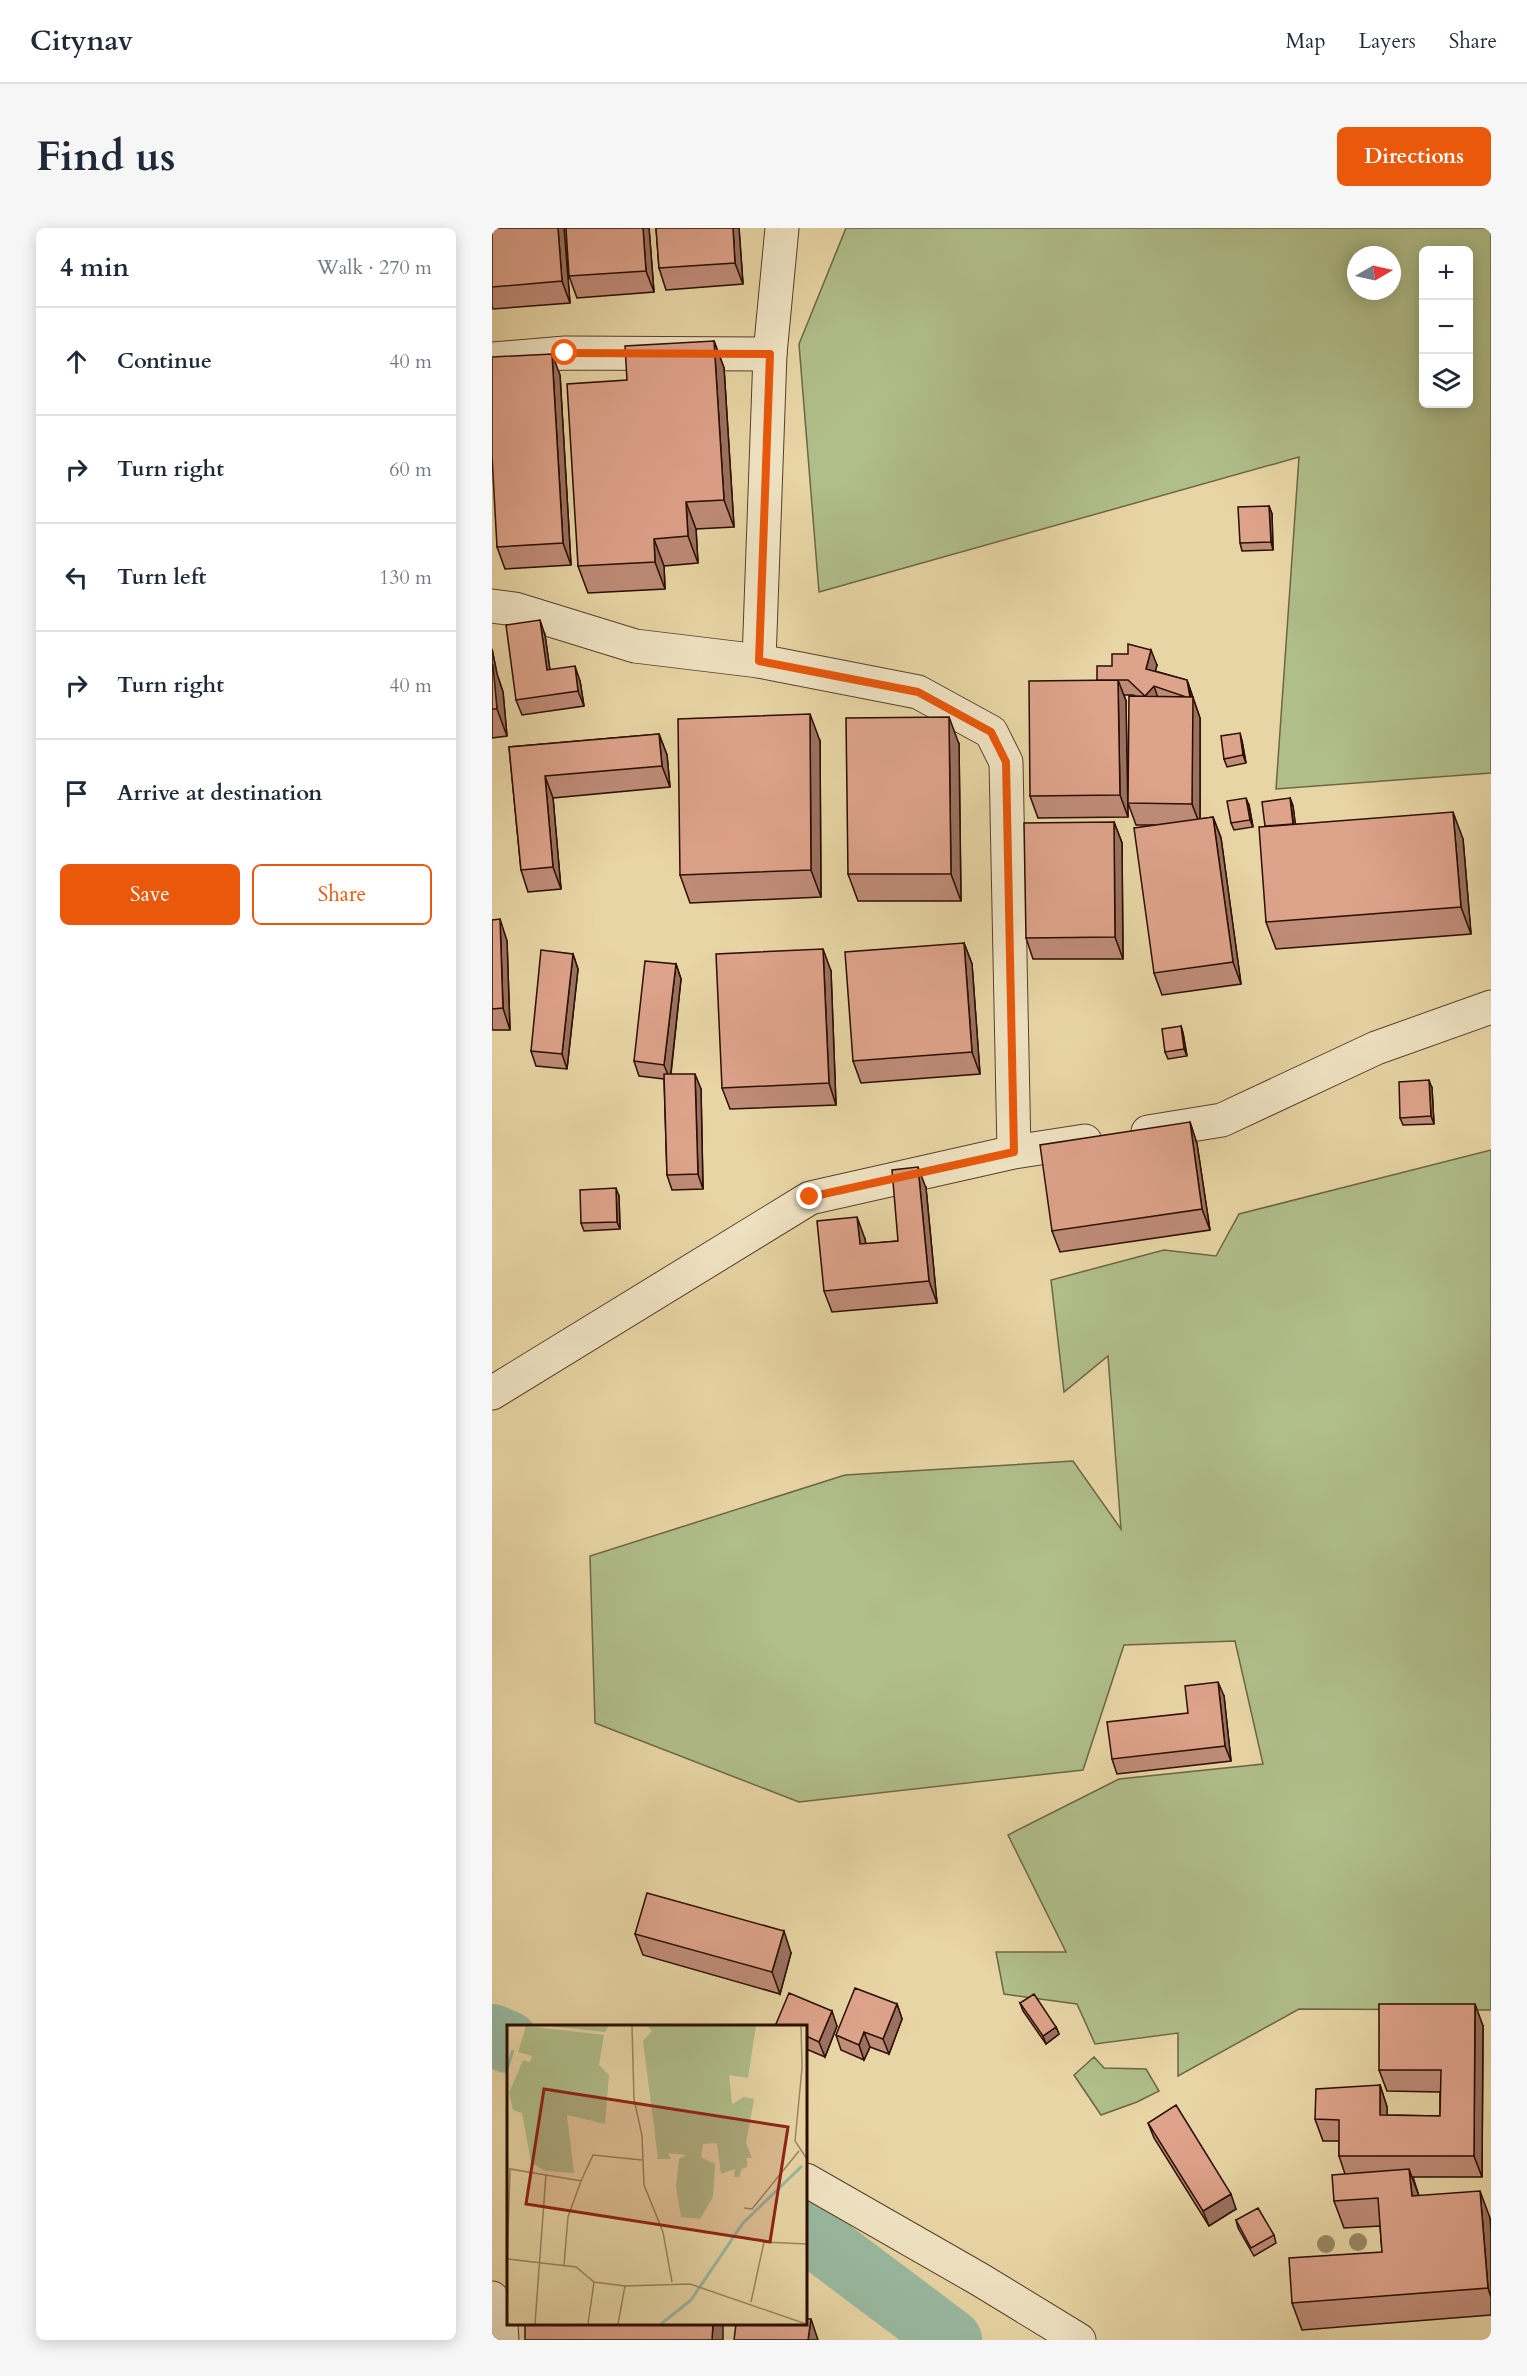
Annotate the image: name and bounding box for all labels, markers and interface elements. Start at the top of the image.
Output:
text: Citynav [30,22,133,60]
text: Map [1286,27,1326,56]
text: Layers [1359,27,1416,56]
text: Share [1449,27,1497,56]
button: Directions [1337,127,1491,186]
text: Find us [36,128,176,185]
north arrow [1347,246,1401,300]
map controls [1419,246,1473,408]
button: + [1419,246,1473,300]
text: 4 min [60,250,129,285]
text: Walk · 270 m [317,254,432,281]
button: − [1419,300,1473,354]
route start [551,339,577,365]
icon: ahead [60,345,93,378]
text: Continue [117,346,212,376]
text: 40 m [389,348,432,375]
button: layers [1419,354,1473,408]
icon: right [60,453,93,486]
text: Turn right [117,454,224,484]
text: 60 m [389,456,432,483]
icon: left [60,561,93,594]
text: Turn left [117,562,206,592]
text: 130 m [379,564,432,591]
icon: right [60,669,93,702]
text: Turn right [117,670,224,700]
text: 40 m [389,672,432,699]
icon: arrive [60,777,93,810]
text: Arrive at destination [117,778,322,808]
button: Save [60,864,240,925]
button: Share [252,864,432,925]
route end [796,1183,822,1209]
inset map [507,2025,807,2325]

